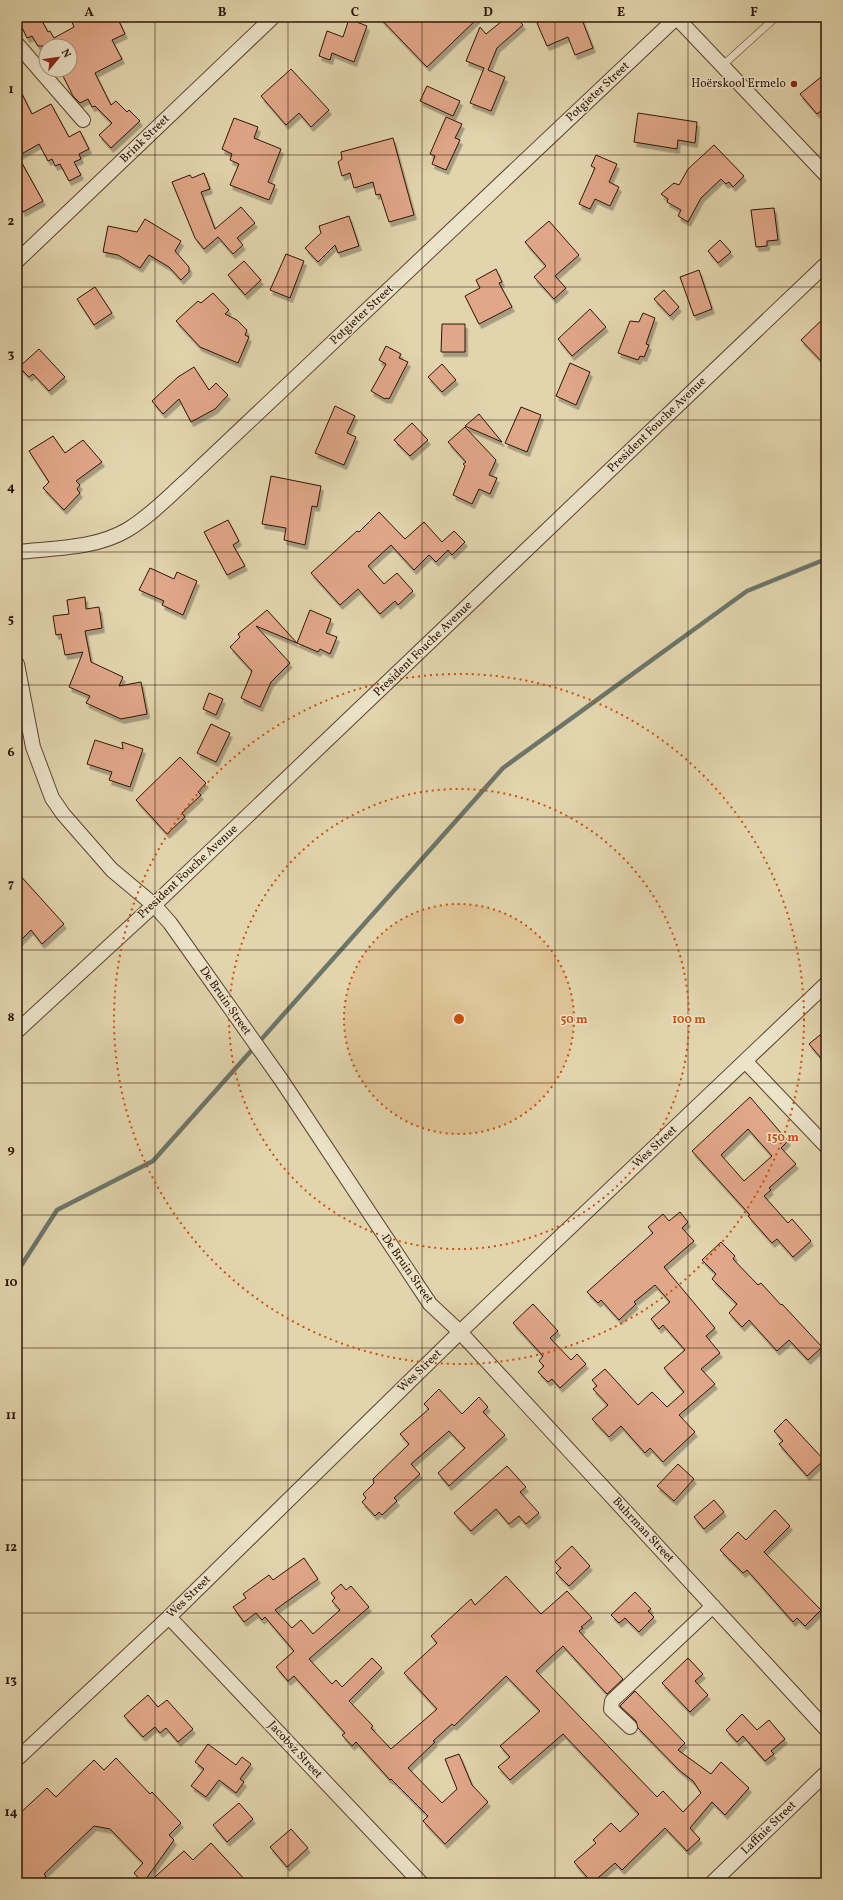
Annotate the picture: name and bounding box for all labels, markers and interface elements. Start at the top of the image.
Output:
text: A [84,4,94,22]
text: B [218,4,227,22]
text: C [351,4,359,22]
text: D [483,4,493,22]
text: E [617,4,625,22]
text: F [750,4,758,22]
north arrow [38,38,78,78]
text: N [57,47,74,61]
street label: Potgieter Street [563,58,633,126]
place label: Hoërskool Ermelo [691,76,786,92]
marker: Hoërskool Ermelo [789,79,799,89]
text: 1 [8,81,14,99]
street label: Brink Street [117,111,173,167]
text: 2 [8,213,15,231]
street label: Potgieter Street [327,281,397,349]
text: 3 [8,346,15,364]
street label: President Fouche Avenue [604,373,710,476]
text: 4 [7,479,15,497]
street label: President Fouche Avenue [370,597,476,700]
text: 5 [8,611,14,629]
text: 6 [7,744,15,762]
street label: President Fouche Avenue [134,821,242,923]
text: 7 [8,876,14,894]
street label: De Bruin Street [195,963,255,1039]
text: 8 [7,1009,15,1027]
centre of rings [452,1012,466,1026]
text: 50 m [560,1012,588,1028]
text: 100 m [672,1012,706,1028]
street label: Wes Street [629,1122,681,1172]
text: 150 m [767,1130,799,1146]
text: 9 [7,1141,15,1159]
street label: De Bruin Street [377,1231,437,1307]
text: 10 [4,1274,18,1292]
street label: Wes Street [394,1346,446,1396]
text: 11 [6,1407,16,1425]
street label: Buhrman Street [608,1494,678,1566]
text: 12 [5,1539,17,1557]
street label: Wes Street [163,1572,215,1622]
text: 13 [5,1672,17,1690]
street label: Jacobsz Street [264,1718,326,1782]
street label: Laffnie Street [738,1798,800,1858]
text: 14 [4,1804,18,1822]

